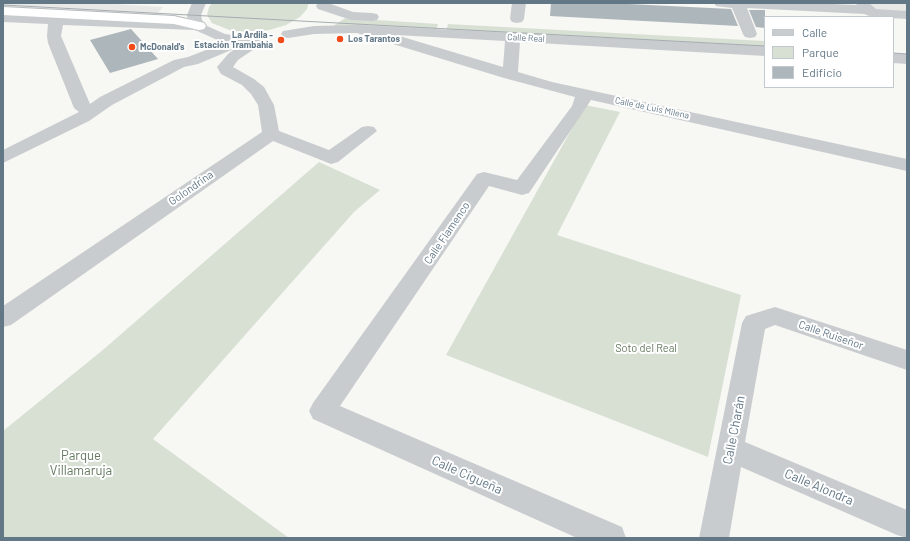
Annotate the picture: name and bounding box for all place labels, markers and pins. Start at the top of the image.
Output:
place label: La Ardila - Estación Trambahía [194,30,273,51]
marker: Los Tarantos [335,34,345,44]
place label: Los Tarantos [348,34,400,44]
marker: La Ardila - Estación Trambahía [276,35,286,45]
marker: McDonald's [127,42,137,52]
place label: McDonald's [140,42,185,52]

